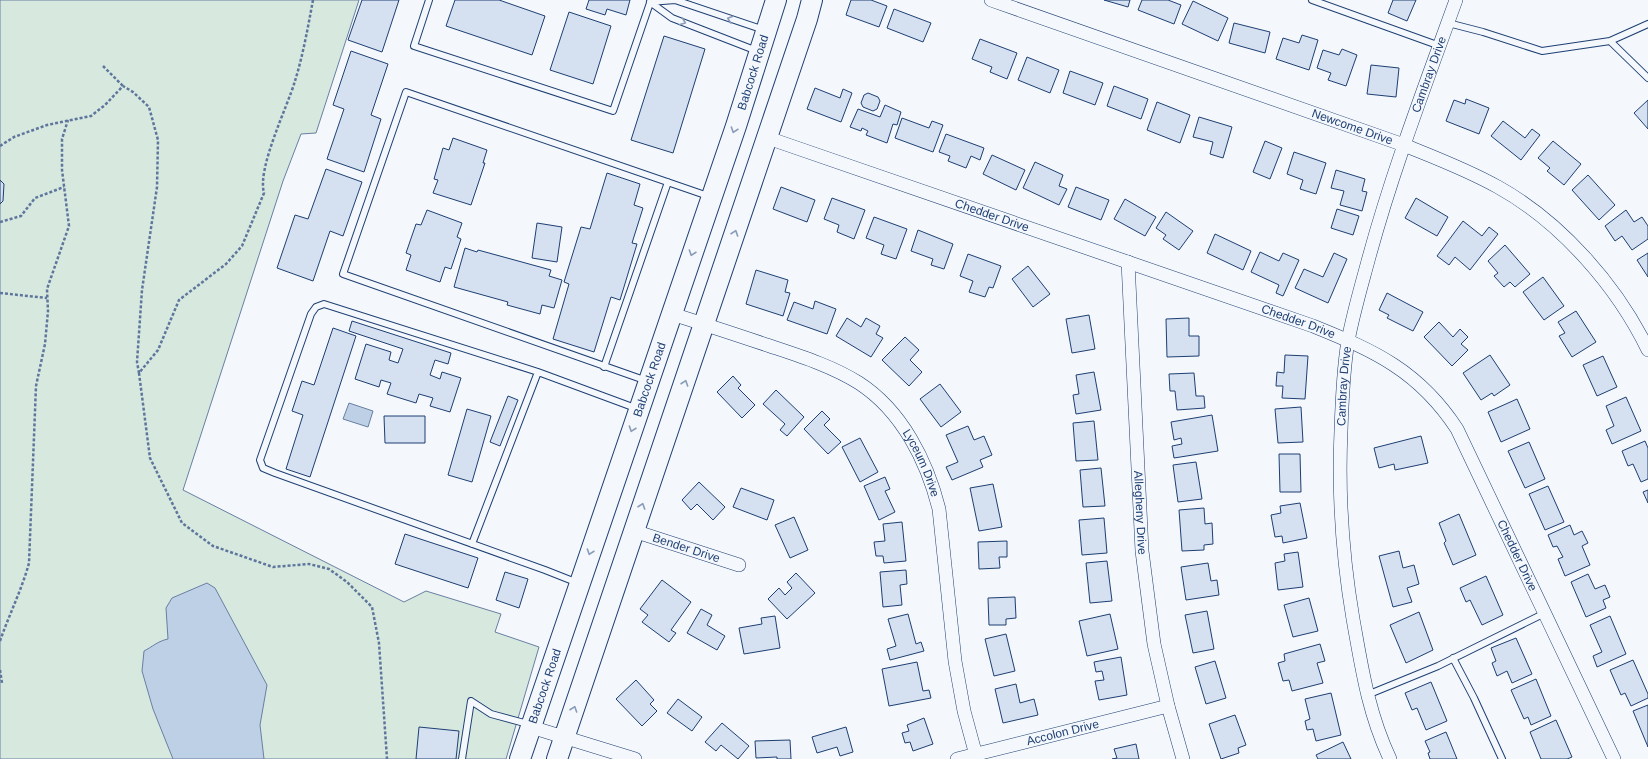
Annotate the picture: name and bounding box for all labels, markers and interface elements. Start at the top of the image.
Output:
one-way arrow [727,15,734,23]
one-way arrow [680,18,687,26]
street label: Babcock Road [734,33,771,112]
street label: Cambray Drive [1409,34,1449,115]
street label: Newcome Drive [1310,106,1395,148]
one-way arrow [731,127,739,134]
street label: Chedder Drive [953,196,1031,235]
one-way arrow [731,230,739,237]
one-way arrow [689,250,697,257]
street label: Chedder Drive [1259,302,1338,341]
street label: Babcock Road [630,340,669,419]
street label: Cambray Drive [1334,345,1354,426]
one-way arrow [680,380,688,387]
one-way arrow [628,426,637,433]
street label: Lyceum Drive [900,427,942,499]
street label: Allegheny Drive [1131,470,1149,556]
one-way arrow [638,503,646,510]
street label: Chedder Drive [1494,517,1540,594]
street label: Bender Drive [651,530,722,566]
one-way arrow [586,549,595,556]
street label: Babcock Road [526,647,564,725]
one-way arrow [569,705,577,712]
street label: Accolon Drive [1025,717,1101,748]

